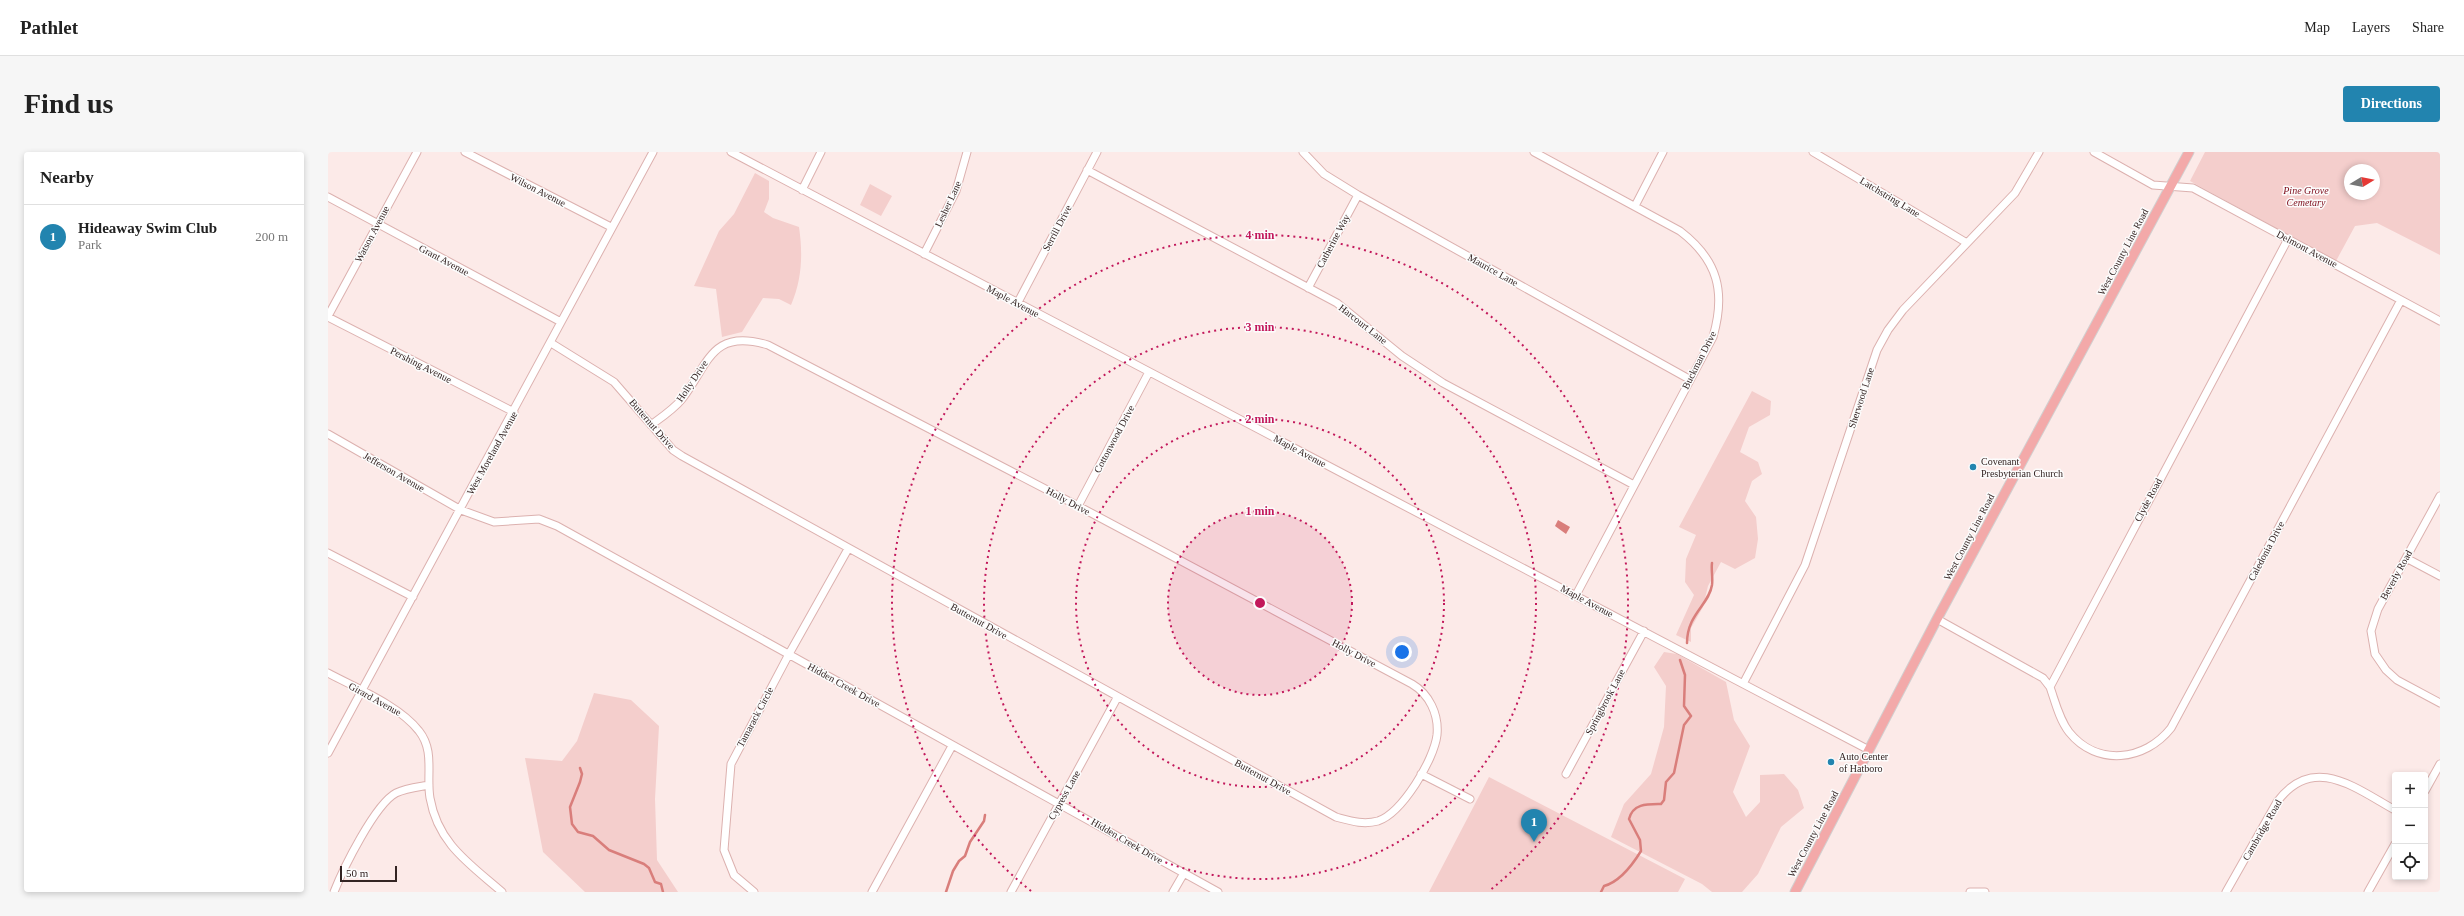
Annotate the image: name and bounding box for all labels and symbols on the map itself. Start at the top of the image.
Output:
north arrow [2344,164,2380,200]
street label: Wilson Avenue [508,171,568,209]
street label: Latchstring Lane [1858,175,1922,220]
street label: Lesher Lane [933,179,964,229]
park label: Pine Grove Cemetary [2282,185,2329,208]
street label: Serrill Drive [1040,203,1074,253]
street label: Watson Avenue [353,204,392,264]
street label: West County Line Road [2096,207,2150,297]
street label: Catherine Way [1314,212,1352,270]
text: 4 min [1245,228,1275,242]
street label: Delmont Avenue [2275,228,2340,270]
street label: Grant Avenue [417,242,471,278]
street label: Maurice Lane [1466,252,1521,289]
street label: Maple Avenue [985,283,1042,320]
street label: Harcourt Lane [1337,302,1390,347]
text: 3 min [1245,320,1275,334]
street label: Buckman Drive [1680,329,1719,391]
street label: Pershing Avenue [389,345,454,385]
street label: Holly Drive [674,358,710,404]
street label: Sherwood Lane [1846,366,1876,430]
street label: Butternut Drive [627,397,677,452]
street label: Cottonwood Drive [1092,403,1137,475]
street label: West Moreland Avenue [465,409,520,497]
text: 2 min [1245,412,1275,426]
street label: Maple Avenue [1272,433,1329,470]
street label: Jefferson Avenue [361,450,427,494]
place label: Covenant Presbyterian Church [1981,456,2063,479]
marker: Covenant Presbyterian Church [1968,462,1978,472]
street label: Clyde Road [2132,476,2164,524]
street label: Holly Drive [1044,485,1092,517]
street label: West County Line Road [1942,492,1996,582]
text: 1 min [1245,504,1275,518]
street label: Caledonia Drive [2246,519,2287,583]
street label: Beverly Road [2378,548,2414,602]
street label: Maple Avenue [1559,583,1616,620]
centre of rings [1253,596,1267,610]
street label: Butternut Drive [949,601,1010,641]
street label: Holly Drive [1330,637,1378,669]
your location [1392,642,1412,662]
street label: Hidden Creek Drive [806,661,883,710]
street label: Springbrook Lane [1583,667,1627,737]
street label: Girard Avenue [347,680,404,718]
street label: Tamarack Circle [735,685,776,749]
place label: Auto Center of Hatboro [1839,751,1889,774]
street label: Butternut Drive [1233,757,1294,797]
marker: Auto Center of Hatboro [1826,757,1836,767]
street label: Cypress Lane [1046,768,1082,822]
street label: West County Line Road [1786,789,1840,879]
street label: Cambridge Road [2240,798,2284,862]
pin: 1 [1521,809,1547,842]
street label: Hidden Creek Drive [1089,816,1165,866]
scale bar [340,864,397,883]

